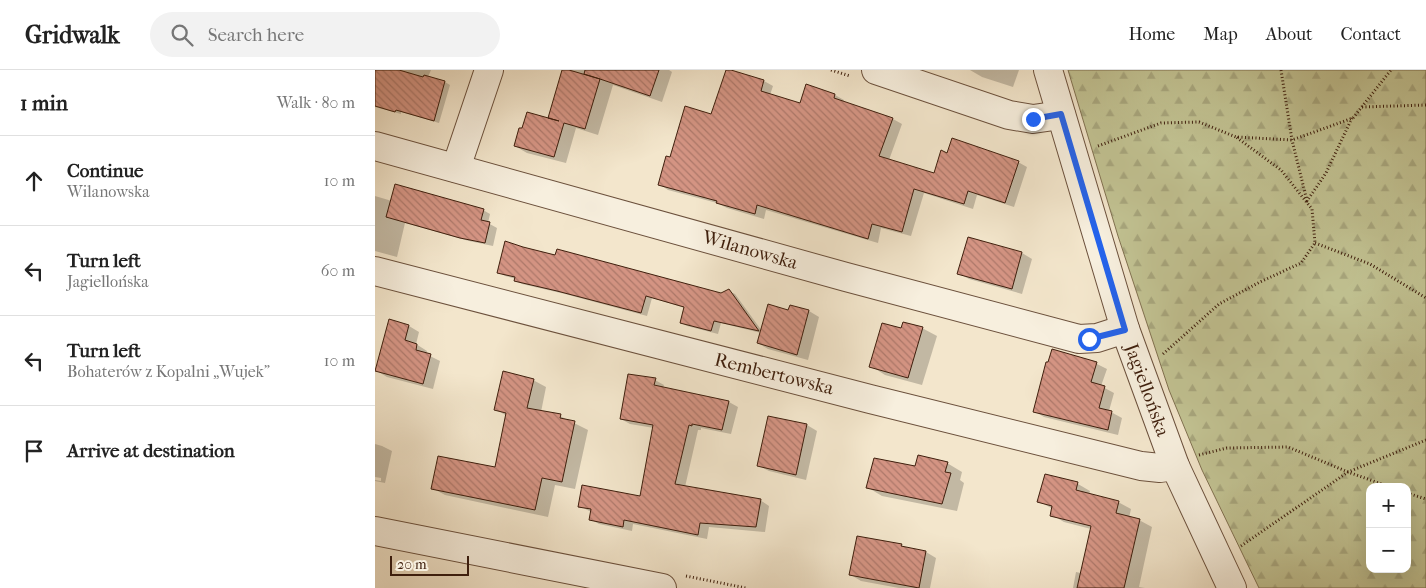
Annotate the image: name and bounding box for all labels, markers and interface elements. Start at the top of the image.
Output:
search box [150,12,500,57]
text: Gridwalk [25,21,120,49]
icon: search [168,21,196,49]
text: Search here [208,24,304,46]
text: Home [1128,24,1175,45]
text: Map [1203,24,1238,45]
text: About [1266,24,1312,45]
text: Contact [1340,24,1401,45]
text: 1 min [20,91,68,115]
text: Walk · 80 m [277,93,355,112]
route end [1022,108,1045,131]
text: Continue [67,160,143,182]
icon: ahead [20,167,48,195]
text: 10 m [324,171,355,190]
text: Wilanowska [67,182,150,201]
street label: Wilanowska [699,226,800,274]
text: Turn left [67,250,141,272]
icon: left [20,257,48,285]
text: 60 m [321,261,355,280]
text: Jagiellońska [67,272,149,291]
route start [1078,328,1101,351]
street label: Jagiellońska [1119,339,1174,440]
text: Turn left [67,340,141,362]
icon: left [20,347,48,375]
street label: Rembertowska [712,349,836,399]
text: 10 m [324,351,355,370]
text: Bohaterów z Kopalni „Wujek” [67,362,270,381]
icon: arrive [20,437,48,465]
text: Arrive at destination [67,440,235,462]
map controls [1366,483,1411,573]
button: + [1366,483,1411,528]
button: − [1366,528,1411,573]
scale bar [390,553,469,576]
text: 20 m [397,556,427,573]

